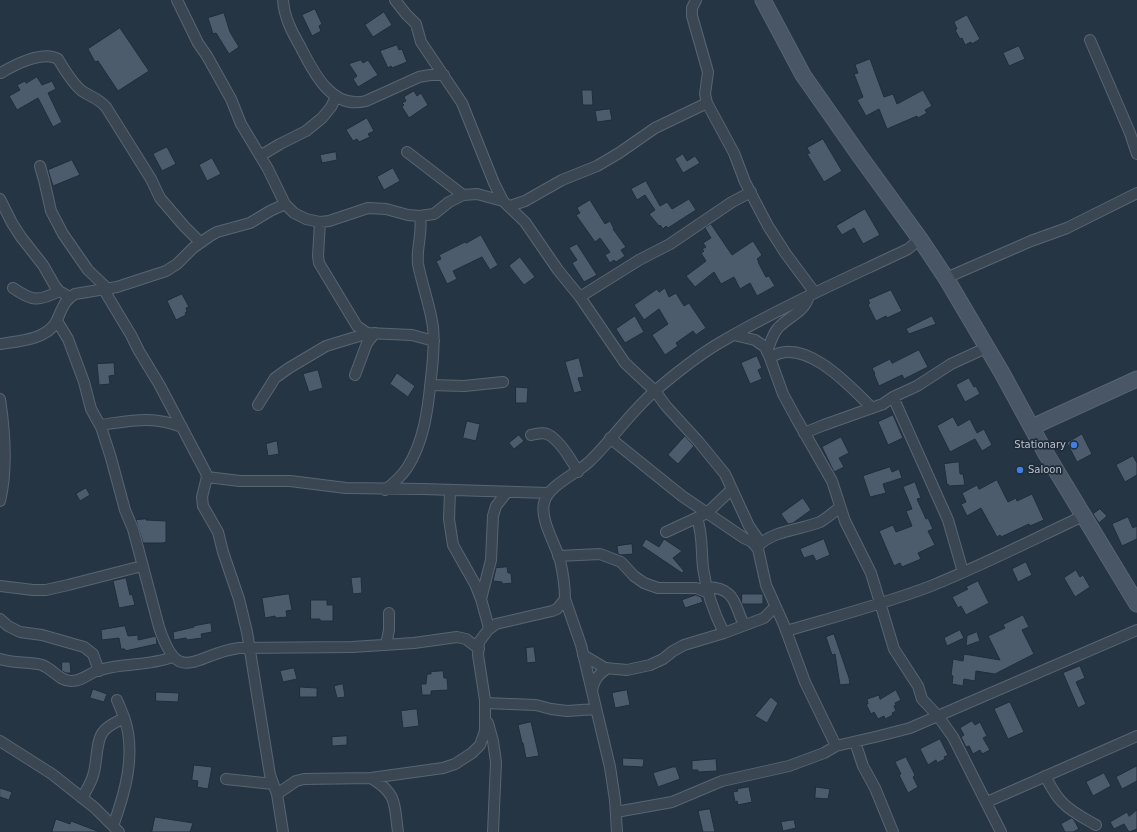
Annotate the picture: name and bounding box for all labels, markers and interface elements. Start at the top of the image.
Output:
place label: Stationary [1014,439,1066,451]
marker: Stationary [1069,440,1079,450]
place label: Saloon [1028,464,1062,476]
marker: Saloon [1015,465,1025,475]

